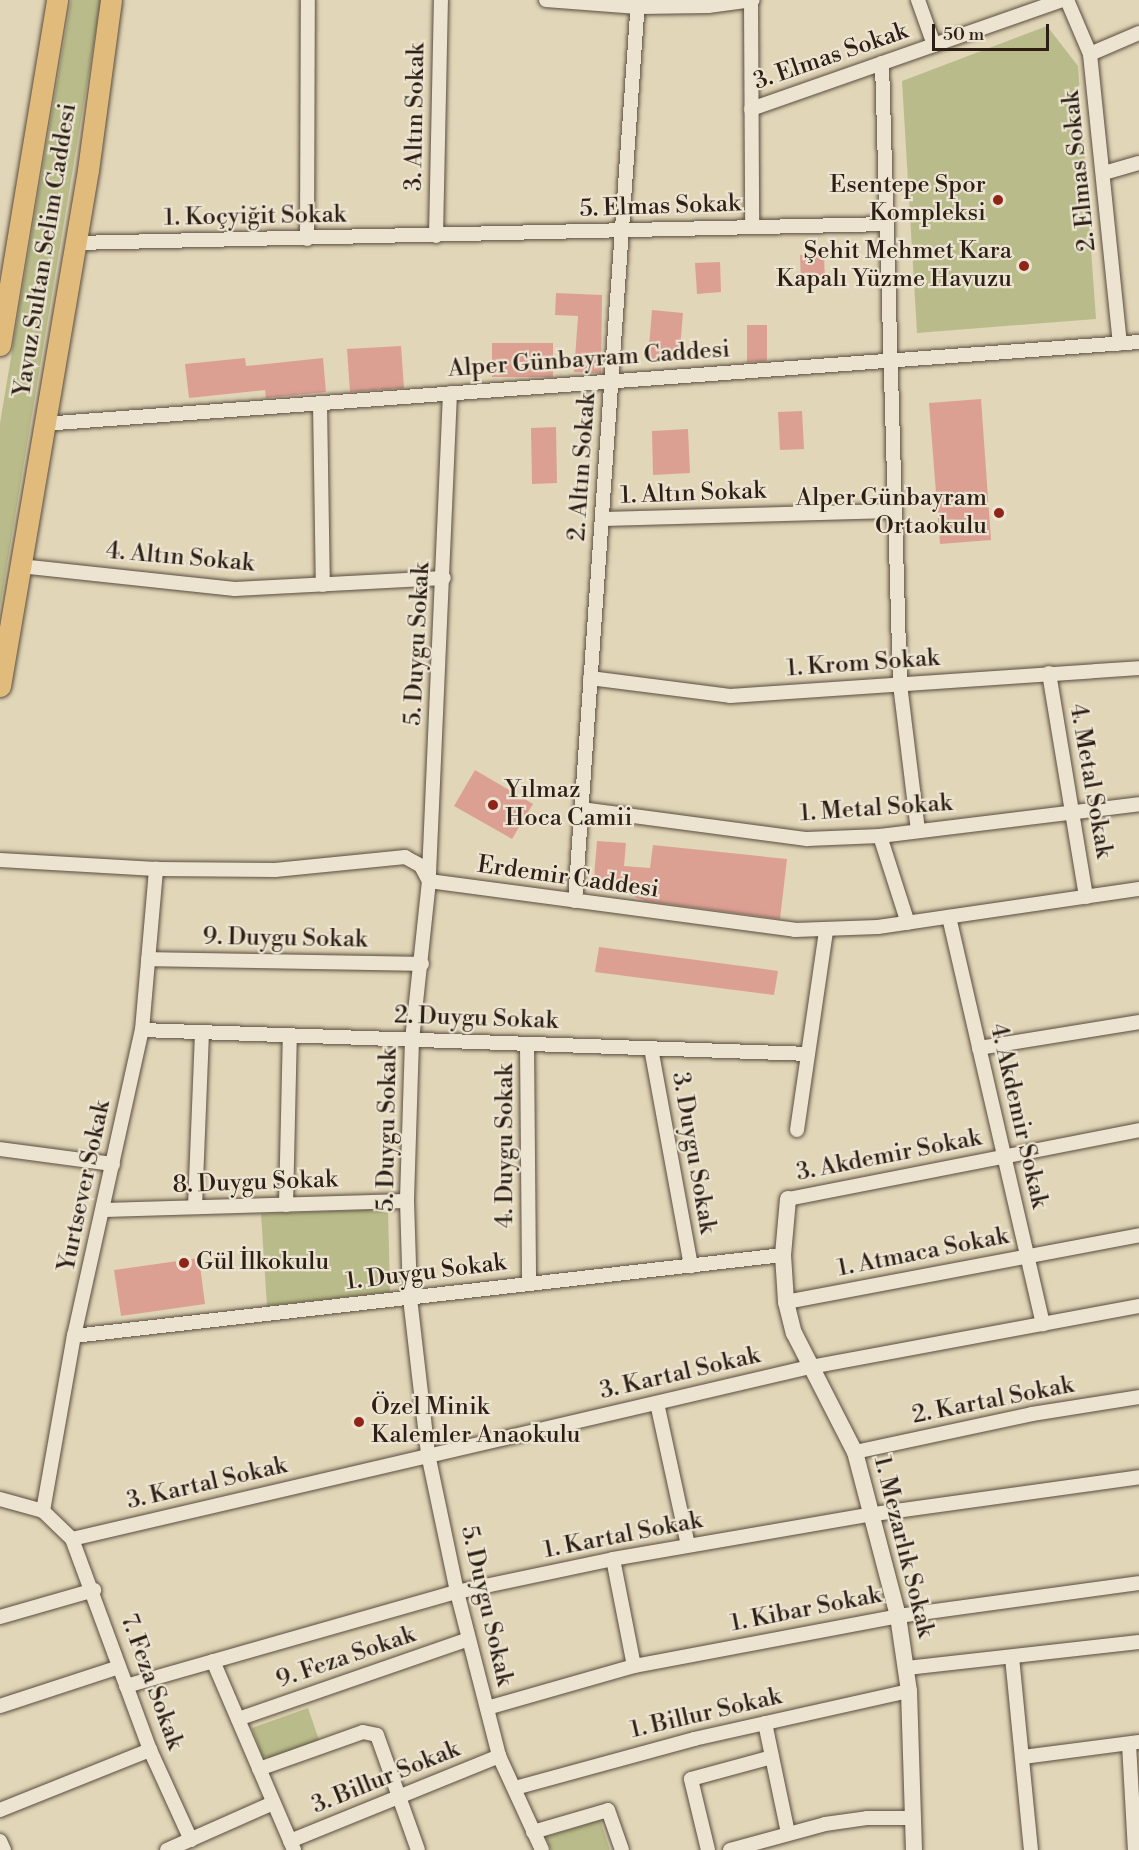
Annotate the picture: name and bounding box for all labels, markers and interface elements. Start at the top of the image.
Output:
scale bar [935,12,1052,50]
street label: 3. Elmas Sokak [750,17,912,97]
text: 50 m [943,23,984,46]
street label: 3. Altın Sokak [400,43,432,191]
street label: 2. Elmas Sokak [1057,89,1103,253]
street label: Yavuz Sultan Selim Caddesi [9,101,83,399]
place label: Esentepe Spor Kompleksi [830,172,986,228]
street label: 5. Elmas Sokak [579,190,741,224]
marker: Esentepe Spor Kompleksi [991,193,1005,207]
street label: 1. Koçyiğit Sokak [164,201,346,233]
place label: Şehit Mehmet Kara Kapalı Yüzme Havuzu [776,238,1012,294]
marker: Şehit Mehmet Kara Kapalı Yüzme Havuzu [1017,259,1031,273]
street label: Alper Günbayram Caddesi [447,336,731,384]
street label: 2. Altın Sokak [563,392,603,542]
street label: 1. Altın Sokak [620,477,766,511]
place label: Alper Günbayram Ortaokulu [796,485,987,541]
marker: Alper Günbayram Ortaokulu [992,506,1006,520]
street label: 4. Altın Sokak [104,537,256,579]
street label: 5. Duygu Sokak [399,562,437,726]
street label: 1. Krom Sokak [786,644,940,684]
street label: 4. Metal Sokak [1062,702,1118,860]
place label: Yılmaz Hoca Camii [505,777,632,833]
street label: 1. Metal Sokak [799,789,953,829]
marker: Yılmaz Hoca Camii [486,798,500,812]
street label: Erdemir Caddesi [475,851,661,905]
street label: 9. Duygu Sokak [202,923,368,955]
street label: 2. Duygu Sokak [394,1002,558,1036]
street label: 4. Akdemir Sokak [983,1021,1053,1211]
street label: 5. Duygu Sokak [372,1048,404,1212]
street label: 4. Duygu Sokak [492,1064,520,1228]
street label: 3. Duygu Sokak [665,1070,721,1236]
street label: Yurtsever Sokak [53,1098,117,1274]
street label: 3. Akdemir Sokak [794,1124,984,1188]
street label: 8. Duygu Sokak [172,1166,338,1200]
street label: 1. Atmaca Sokak [835,1222,1011,1284]
place label: Gül İlkokulu [196,1249,329,1277]
street label: 1. Duygu Sokak [344,1249,508,1297]
marker: Gül İlkokulu [177,1256,191,1270]
street label: 3. Kartal Sokak [597,1342,763,1406]
street label: 2. Kartal Sokak [910,1371,1076,1431]
place label: Özel Minik Kalemler Anaokulu [371,1394,580,1450]
marker: Özel Minik Kalemler Anaokulu [352,1415,366,1429]
street label: 3. Kartal Sokak [124,1452,290,1516]
street label: 1. Mezarlık Sokak [867,1453,939,1641]
street label: 1. Kartal Sokak [541,1507,705,1565]
street label: 5. Duygu Sokak [454,1523,518,1689]
street label: 1. Kibar Sokak [728,1581,884,1639]
street label: 7. Feza Sokak [113,1610,189,1754]
street label: 9. Feza Sokak [273,1621,419,1695]
street label: 1. Billur Sokak [628,1683,784,1745]
street label: 3. Billur Sokak [308,1735,464,1821]

